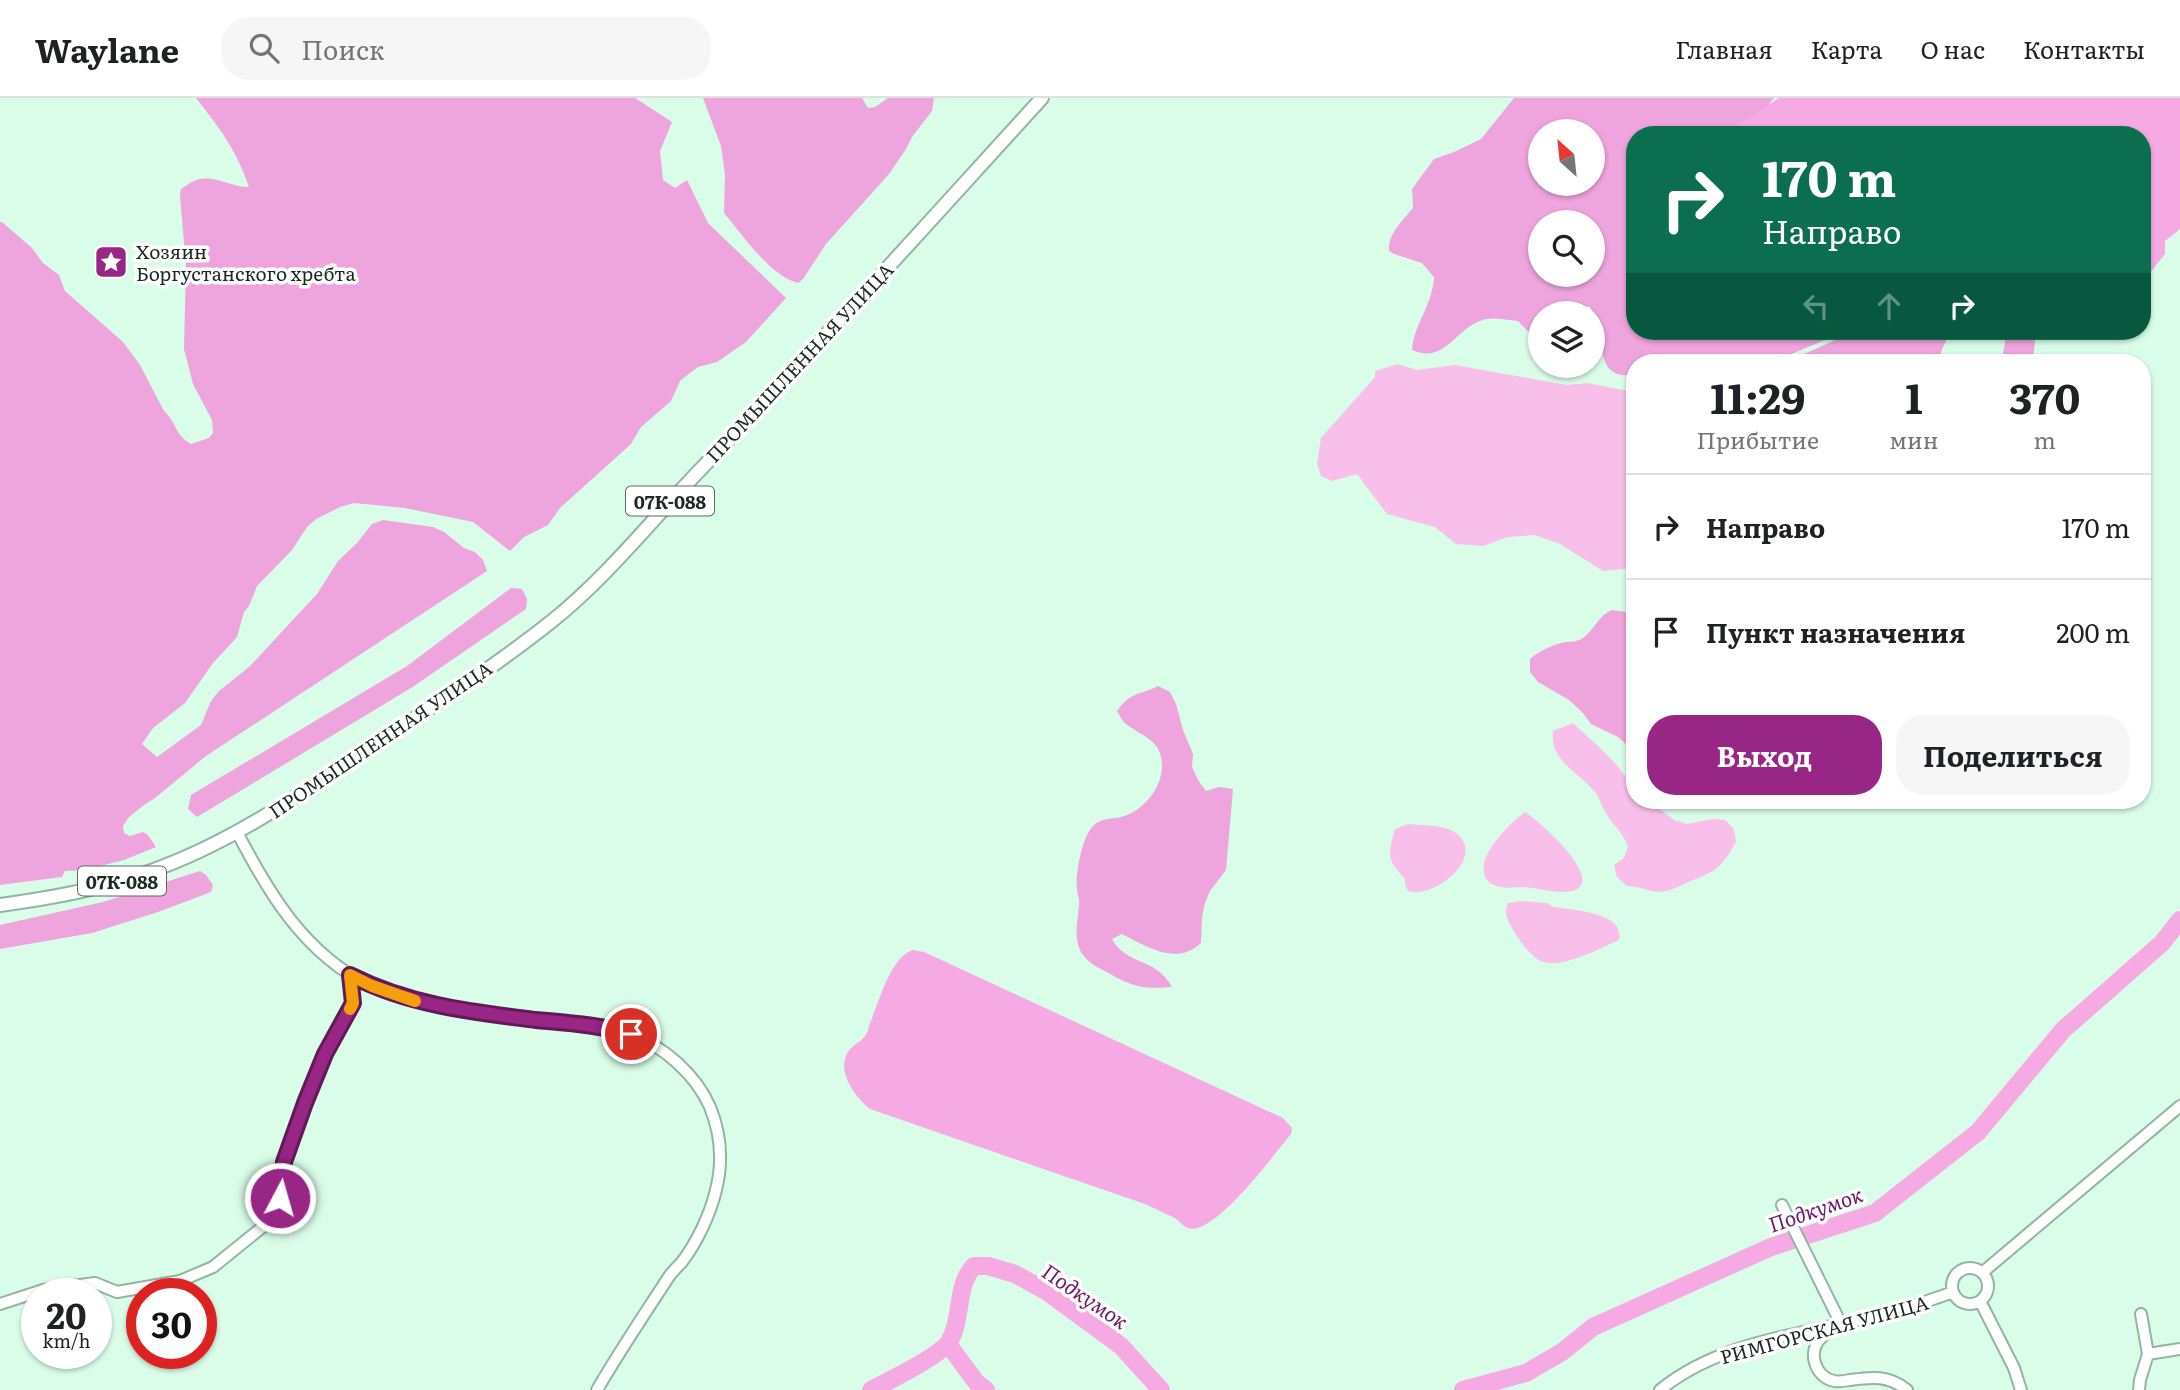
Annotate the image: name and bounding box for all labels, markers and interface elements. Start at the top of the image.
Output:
search box [221,17,711,80]
text: Waylane [35,24,179,73]
icon: search [245,29,283,67]
text: Поиск [301,29,384,68]
text: Главная [1675,31,1773,66]
text: Карта [1811,31,1883,66]
text: О нас [1921,31,1985,66]
text: Контакты [2023,31,2145,66]
north arrow [1528,119,1605,196]
map controls [1528,119,1605,378]
text: 170 m [1762,139,1896,212]
icon: right [1647,154,1738,245]
text: Направо [1762,206,1902,254]
button: search [1528,210,1605,287]
place label: Хозяин Боргустанского хребта [136,237,356,287]
place icon: Хозяин Боргустанского хребта [92,243,130,281]
street label: ПРОМЫШЛЕННАЯ УЛИЦА [699,256,899,468]
icon: left [1797,287,1835,325]
icon: ahead [1870,287,1908,325]
icon: right [1943,287,1981,325]
button: layers [1528,301,1605,378]
text: 11:29 [1710,365,1805,427]
text: 1 [1905,365,1923,427]
text: 370 [2009,365,2080,427]
text: Прибытие [1697,422,1819,456]
text: мин [1890,422,1938,456]
text: m [2034,422,2056,456]
road number: 07К-088 [626,486,714,516]
text: Направо [1706,507,1825,546]
text: 170 m [2062,507,2130,546]
icon: right [1647,508,1685,546]
text: Пункт назначения [1706,612,1965,651]
text: 200 m [2056,612,2130,651]
icon: arrive [1647,613,1685,651]
street label: ПРОМЫШЛЕННАЯ УЛИЦА [263,654,497,824]
button: Выход [1647,715,1882,795]
button: Поделиться [1896,715,2130,795]
road number: 07К-088 [78,866,166,896]
pin [601,1004,661,1064]
icon: arrive [612,1015,650,1053]
position arrow [243,1161,317,1235]
water label: Подкумок [1764,1177,1867,1239]
water label: Подкумок [1037,1255,1136,1336]
speed limit sign: 30 [126,1278,217,1369]
text: 20 [46,1288,87,1340]
street label: РИМГОРСКАЯ УЛИЦА [1717,1288,1931,1370]
text: km/h [43,1327,90,1354]

